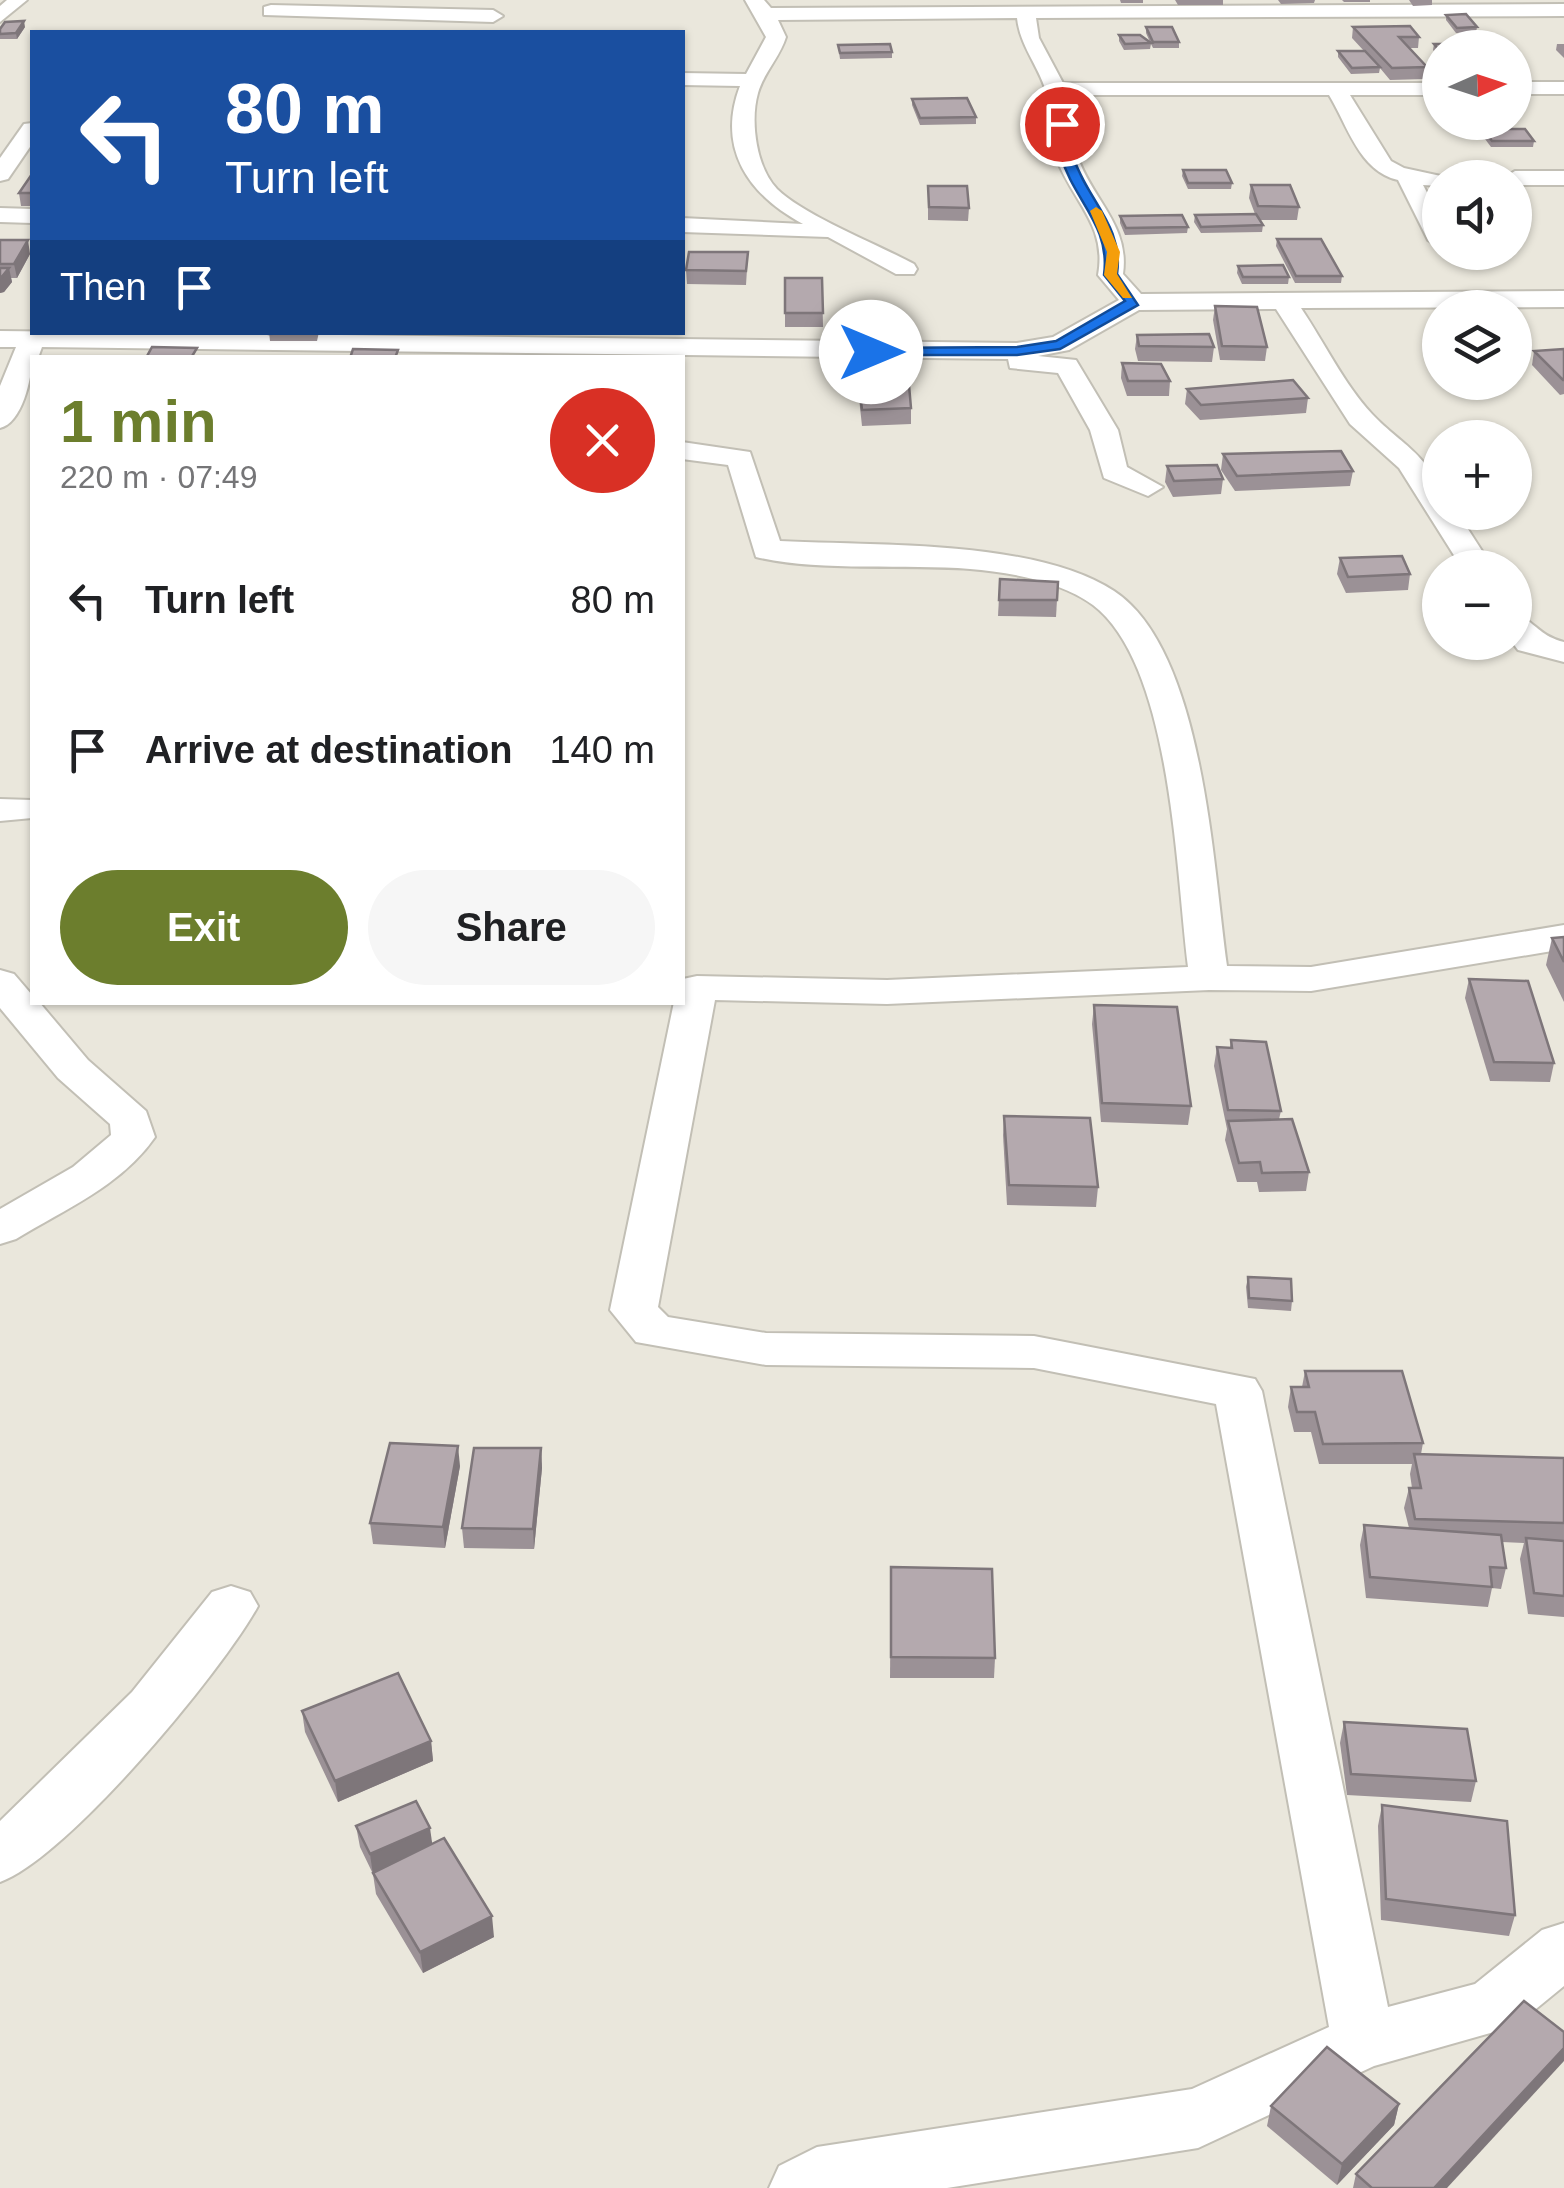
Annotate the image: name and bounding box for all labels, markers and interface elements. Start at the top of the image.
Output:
north arrow [1422,30,1532,140]
map controls [1422,30,1532,660]
icon: left [60,70,190,200]
text: 80 m [225,70,385,148]
pin [1020,82,1105,167]
icon: arrive [1035,97,1090,152]
text: Turn left [225,152,388,203]
button: sound [1422,160,1532,270]
icon: arrive [167,260,222,315]
text: Then [60,266,147,308]
button: layers [1422,290,1532,400]
position arrow [819,300,923,404]
text: 1 min [60,388,217,455]
button: close [550,388,655,493]
button: + [1422,420,1532,530]
text: 220 m · 07:49 [60,459,257,495]
button: − [1422,550,1532,660]
icon: left [60,573,115,628]
text: Turn left [145,579,294,621]
text: 80 m [571,579,655,621]
icon: arrive [60,723,115,778]
text: Arrive at destination [145,729,512,771]
text: 140 m [549,729,655,771]
button: Exit [60,870,348,985]
button: Share [368,870,655,985]

